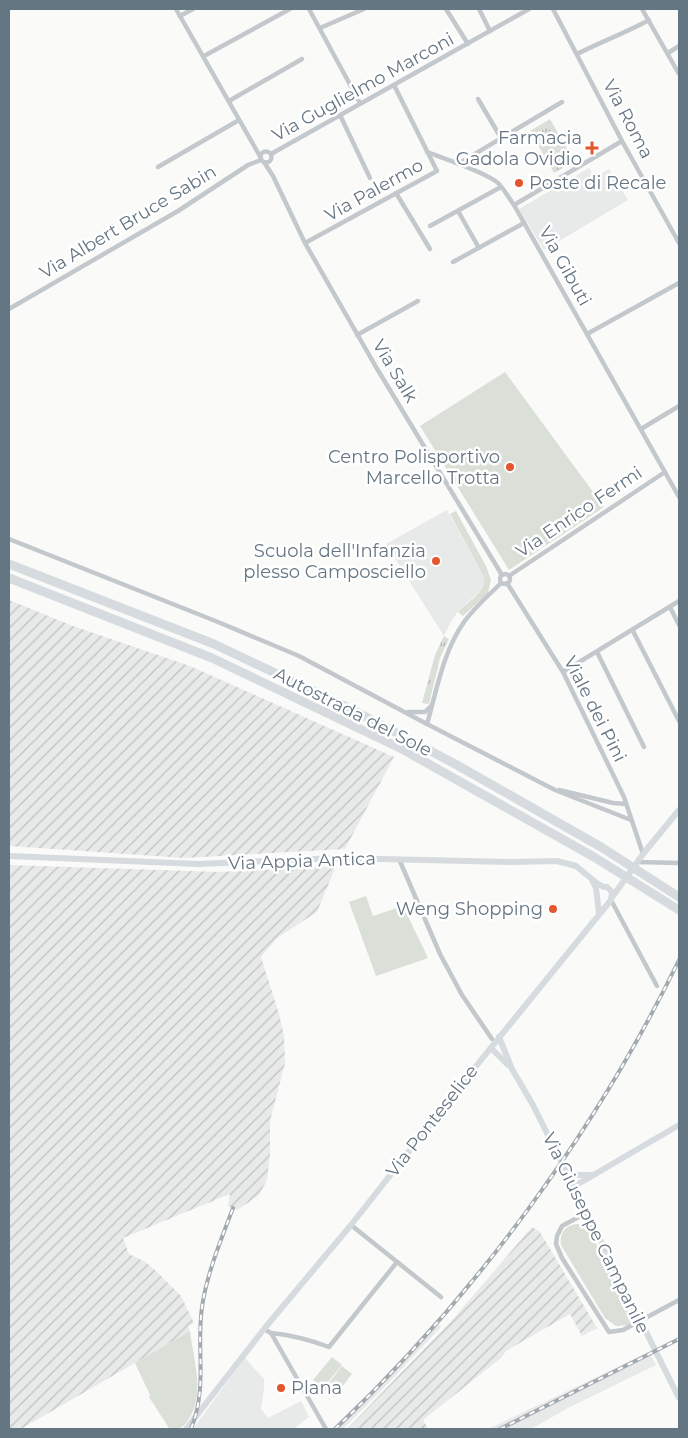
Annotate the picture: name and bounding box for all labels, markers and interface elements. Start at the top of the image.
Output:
street label: Via Guglielmo Marconi [268,28,458,146]
street label: Via Roma [598,76,658,162]
place label: Farmacia Gadola Ovidio [456,127,582,170]
marker: Farmacia Gadola Ovidio [586,142,598,154]
street label: Via Palermo [321,154,427,226]
street label: Via Albert Bruce Sabin [36,161,220,283]
place label: Poste di Recale [529,172,667,194]
marker: Poste di Recale [513,177,525,189]
street label: Via Gibuti [534,222,596,310]
street label: Via Salk [368,335,423,407]
place label: Centro Polisportivo Marcello Trotta [328,446,500,489]
marker: Centro Polisportivo Marcello Trotta [504,461,516,473]
street label: Via Enrico Fermi [512,462,646,562]
place label: Scuola dell'Infanzia plesso Camposciello [243,540,426,583]
marker: Scuola dell'Infanzia plesso Camposciello [430,555,442,567]
street label: Viale dei Pini [559,653,631,765]
street label: Autostrada del Sole [270,663,436,761]
street label: Via Appia Antica [228,847,376,875]
place label: Weng Shopping [396,898,543,920]
marker: Weng Shopping [547,903,559,915]
street label: Via Ponteselice [381,1060,483,1182]
street label: Via Giuseppe Campanile [538,1129,654,1337]
place label: Plana [291,1377,342,1399]
marker: Plana [275,1382,287,1394]

